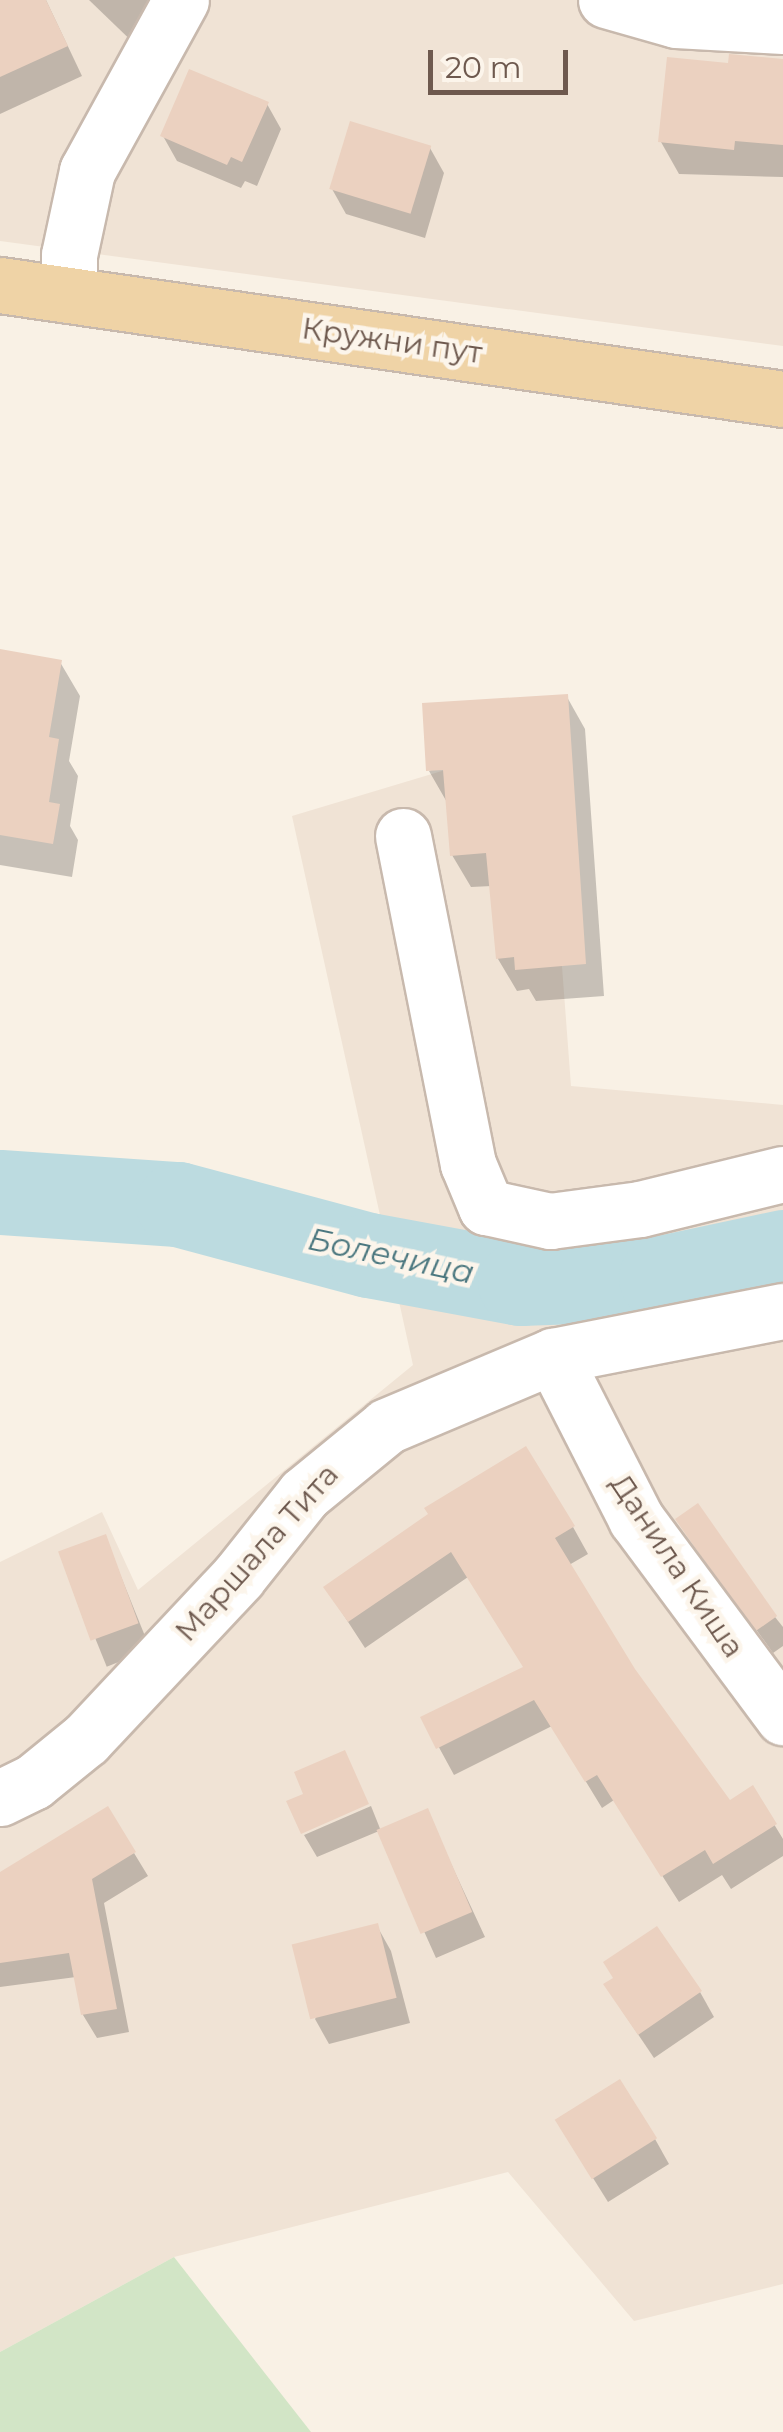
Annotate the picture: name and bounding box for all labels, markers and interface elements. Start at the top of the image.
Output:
scale bar [433,30,573,92]
text: 20 m [445,49,522,86]
street label: Кружни пут [300,311,484,371]
water label: Болечица [304,1220,478,1292]
street label: Маршала Тита [168,1457,346,1649]
street label: Данила Киша [602,1468,752,1664]

